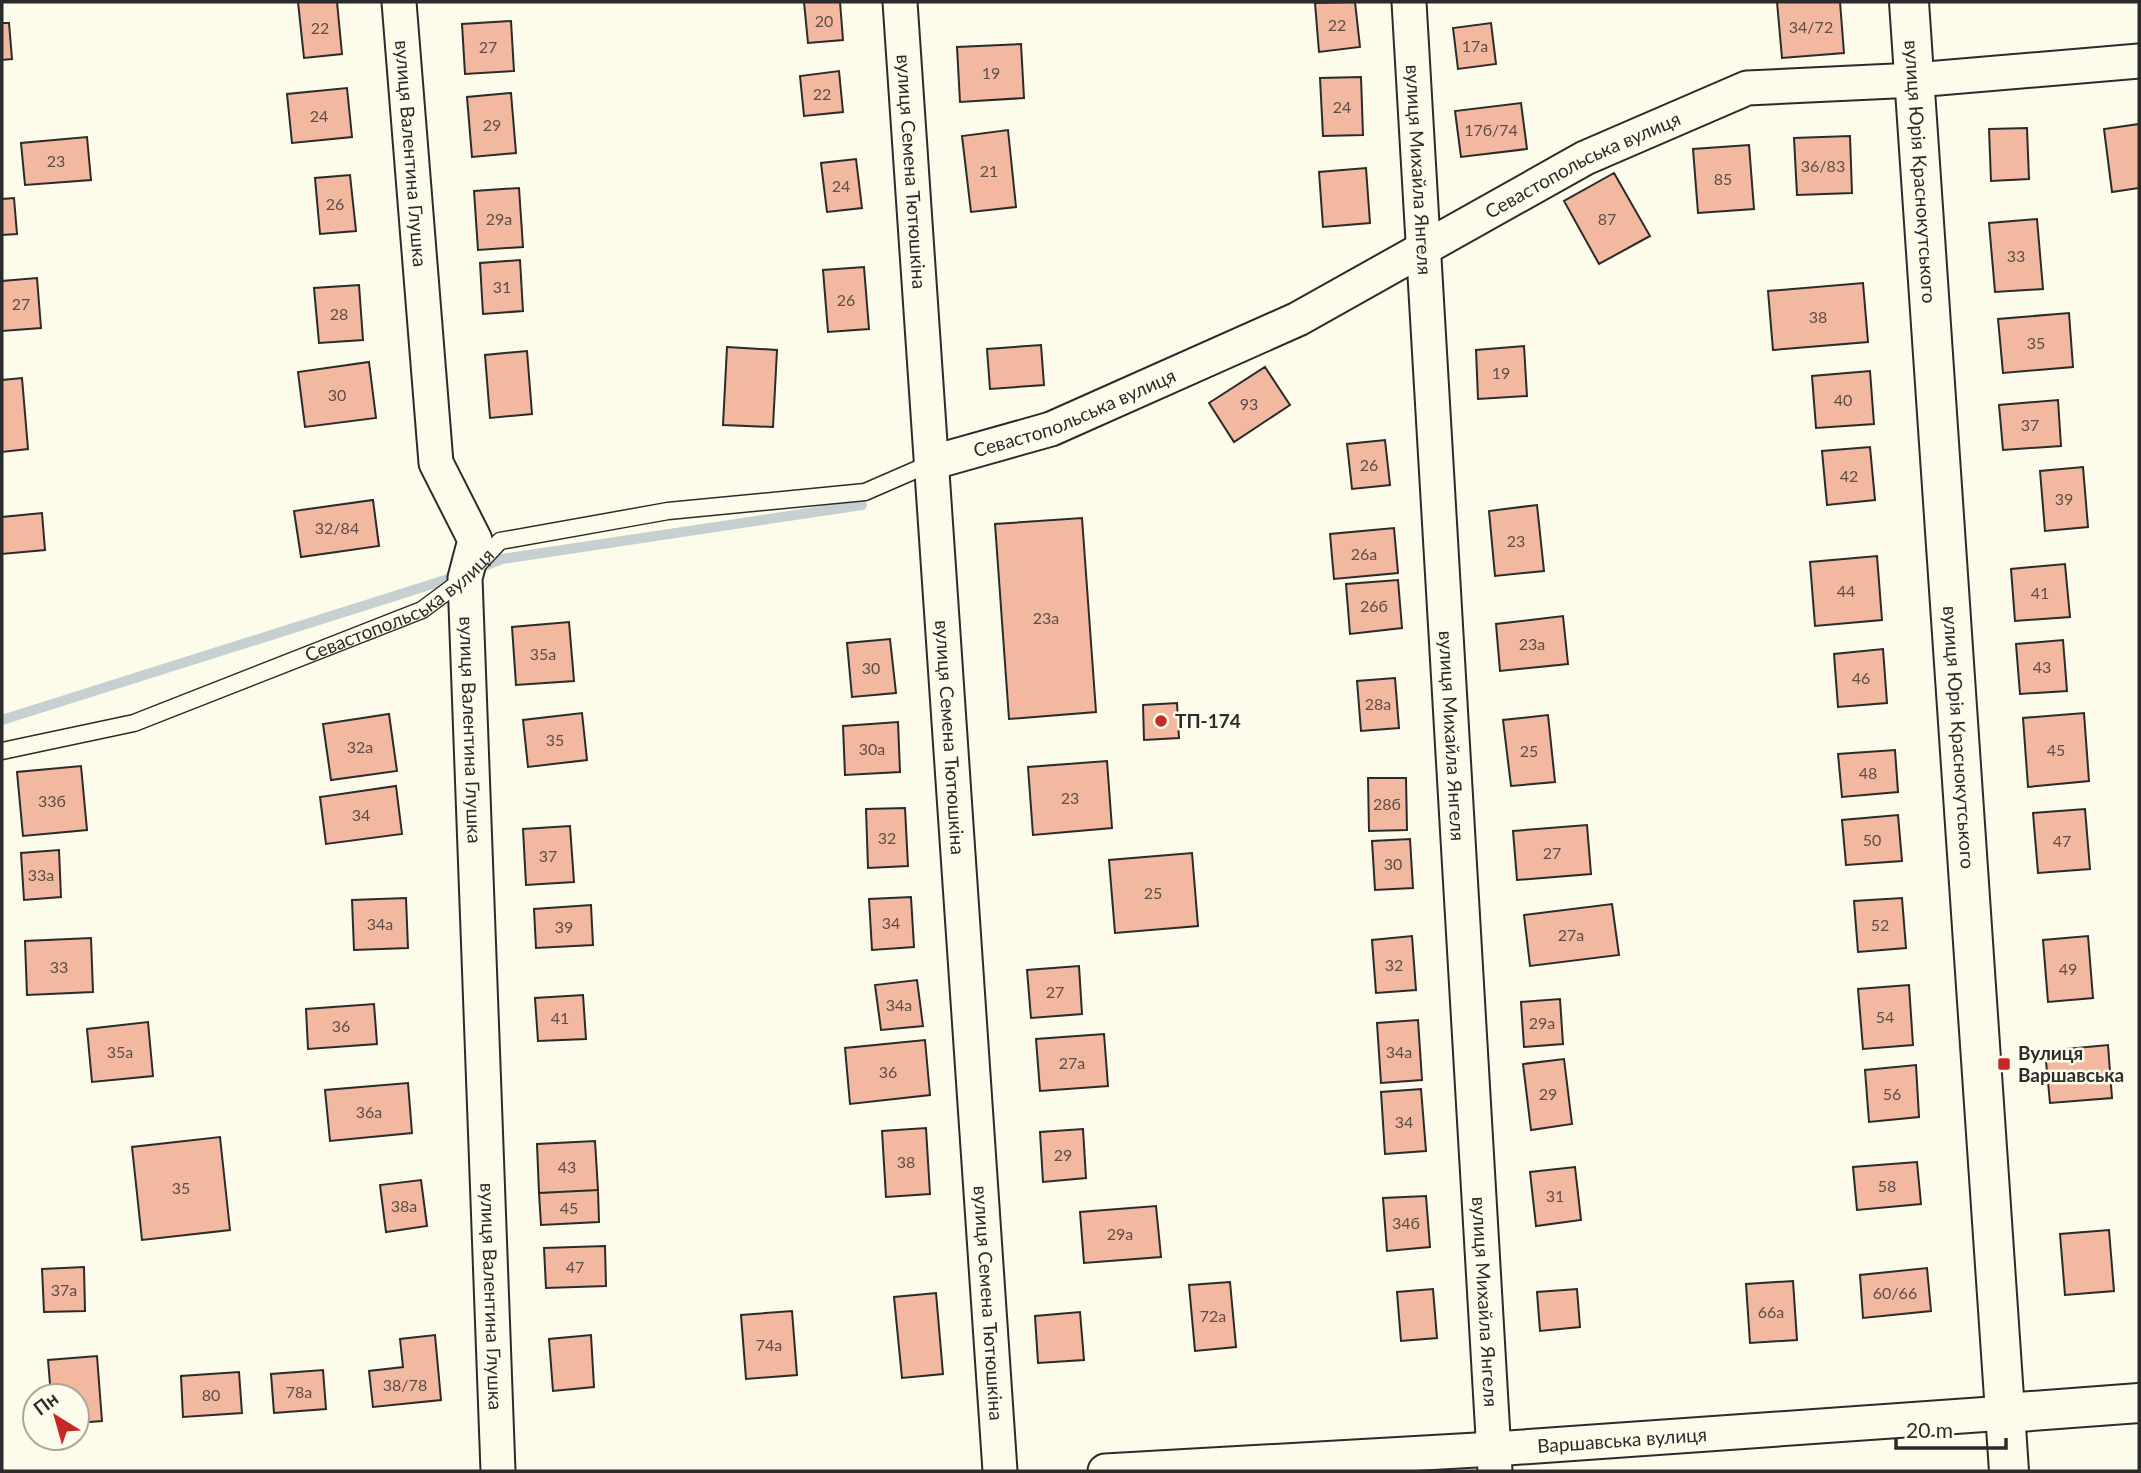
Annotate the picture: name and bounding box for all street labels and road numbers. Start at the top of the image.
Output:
street label: вулиця Валентина Глушка [391,39,432,268]
street label: вулиця Юрія Краснокутського [1901,39,1941,304]
street label: вулиця Семена Тютюшкіна [893,53,932,290]
street label: вулиця Михайла Янгеля [1402,64,1437,276]
street label: Севастопольська вулиця [1481,106,1684,223]
street label: Севастопольська вулиця [971,363,1179,461]
street label: Севастопольська вулиця [301,543,498,666]
street label: вулиця Юрія Краснокутського [1939,605,1980,870]
street label: вулиця Валентина Глушка [455,616,487,844]
street label: вулиця Семена Тютюшкіна [931,619,970,855]
street label: вулиця Михайла Янгеля [1435,630,1470,842]
street label: вулиця Валентина Глушка [476,1182,508,1410]
street label: вулиця Семена Тютюшкіна [970,1185,1009,1421]
street label: вулиця Михайла Янгеля [1468,1196,1503,1408]
street label: Варшавська вулиця [1536,1422,1708,1457]

